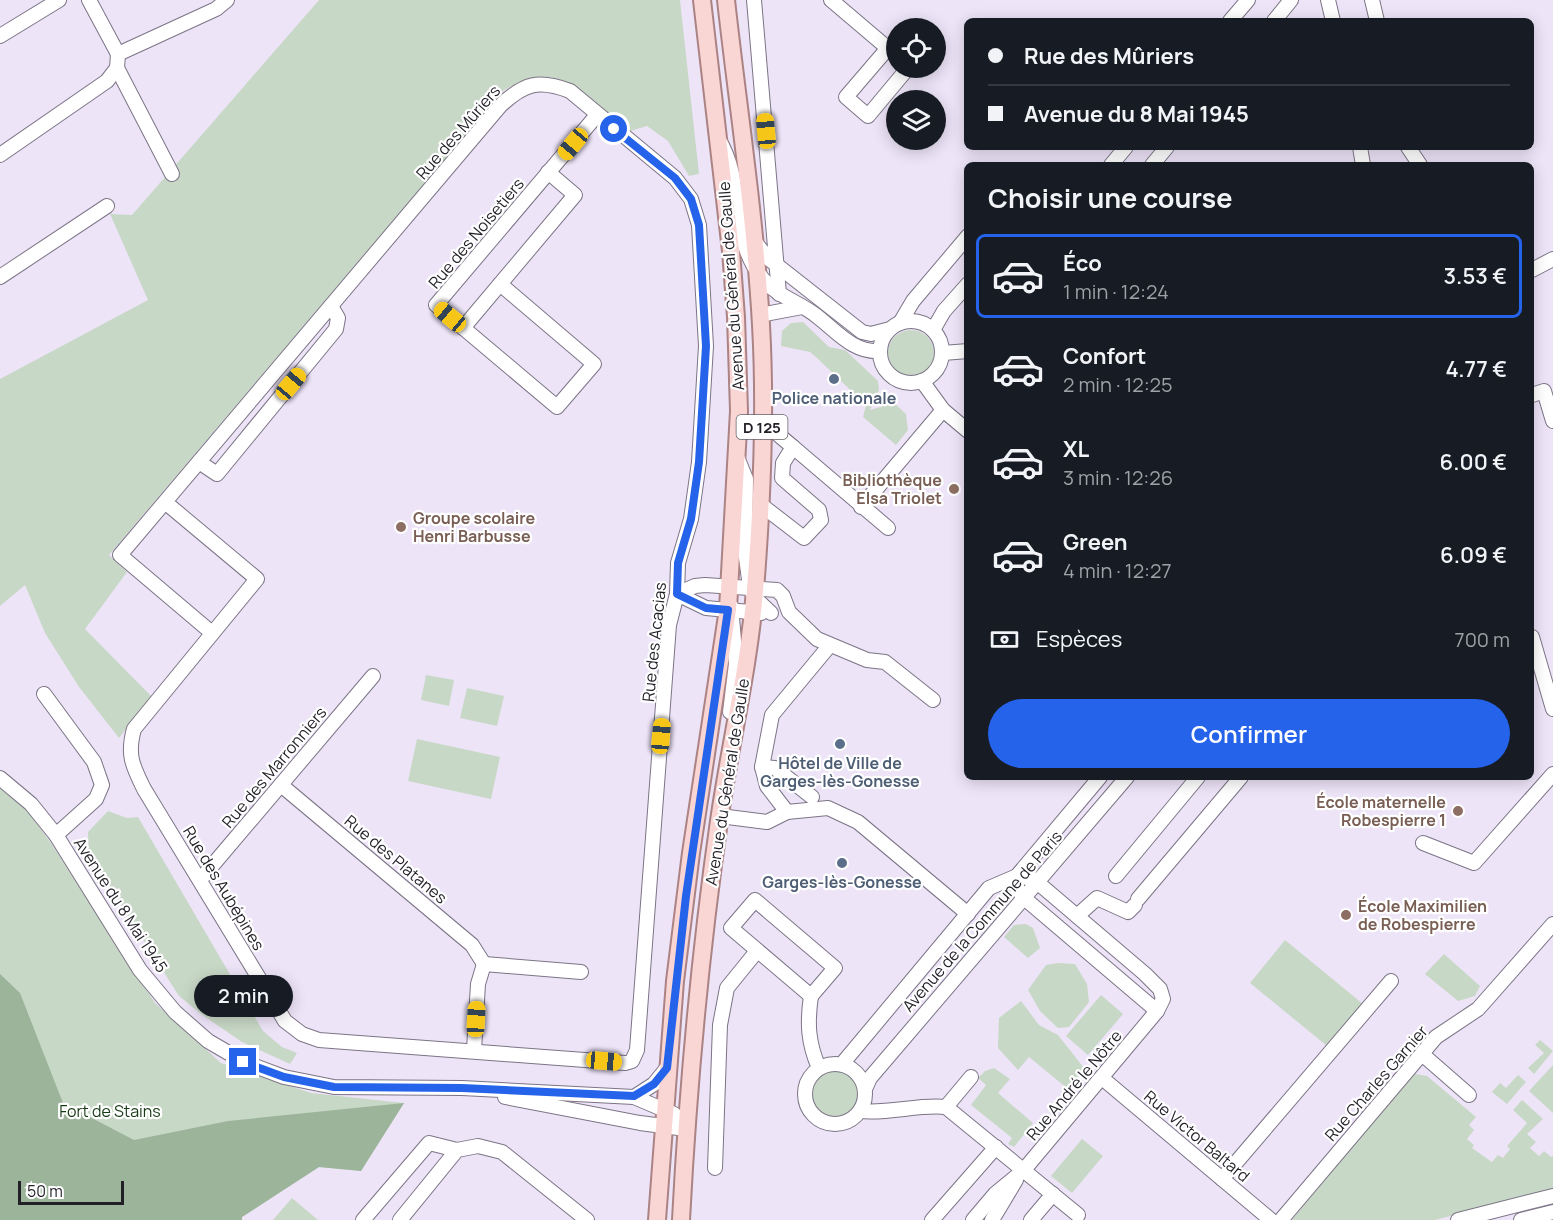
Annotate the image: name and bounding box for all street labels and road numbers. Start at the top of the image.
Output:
street label: Rue des Mûriers [411,80,505,184]
street label: Rue des Noisetiers [423,173,529,293]
street label: Avenue du Général de Gaulle [713,181,749,391]
road number: D 125 [736,415,788,439]
street label: Rue des Acacias [637,581,671,703]
street label: Avenue du Général de Gaulle [700,677,754,887]
street label: Rue des Marronniers [217,702,331,832]
street label: Rue des Platanes [340,810,452,908]
street label: Rue des Aubépines [178,822,270,954]
street label: Avenue de la Commune de Paris [897,826,1067,1016]
street label: Avenue du 8 Mai 1945 [69,833,173,977]
street label: Rue Charles Garnier [1320,1020,1433,1146]
street label: Rue André le Nôtre [1021,1025,1127,1145]
street label: Rue Victor Baltard [1140,1085,1254,1187]

